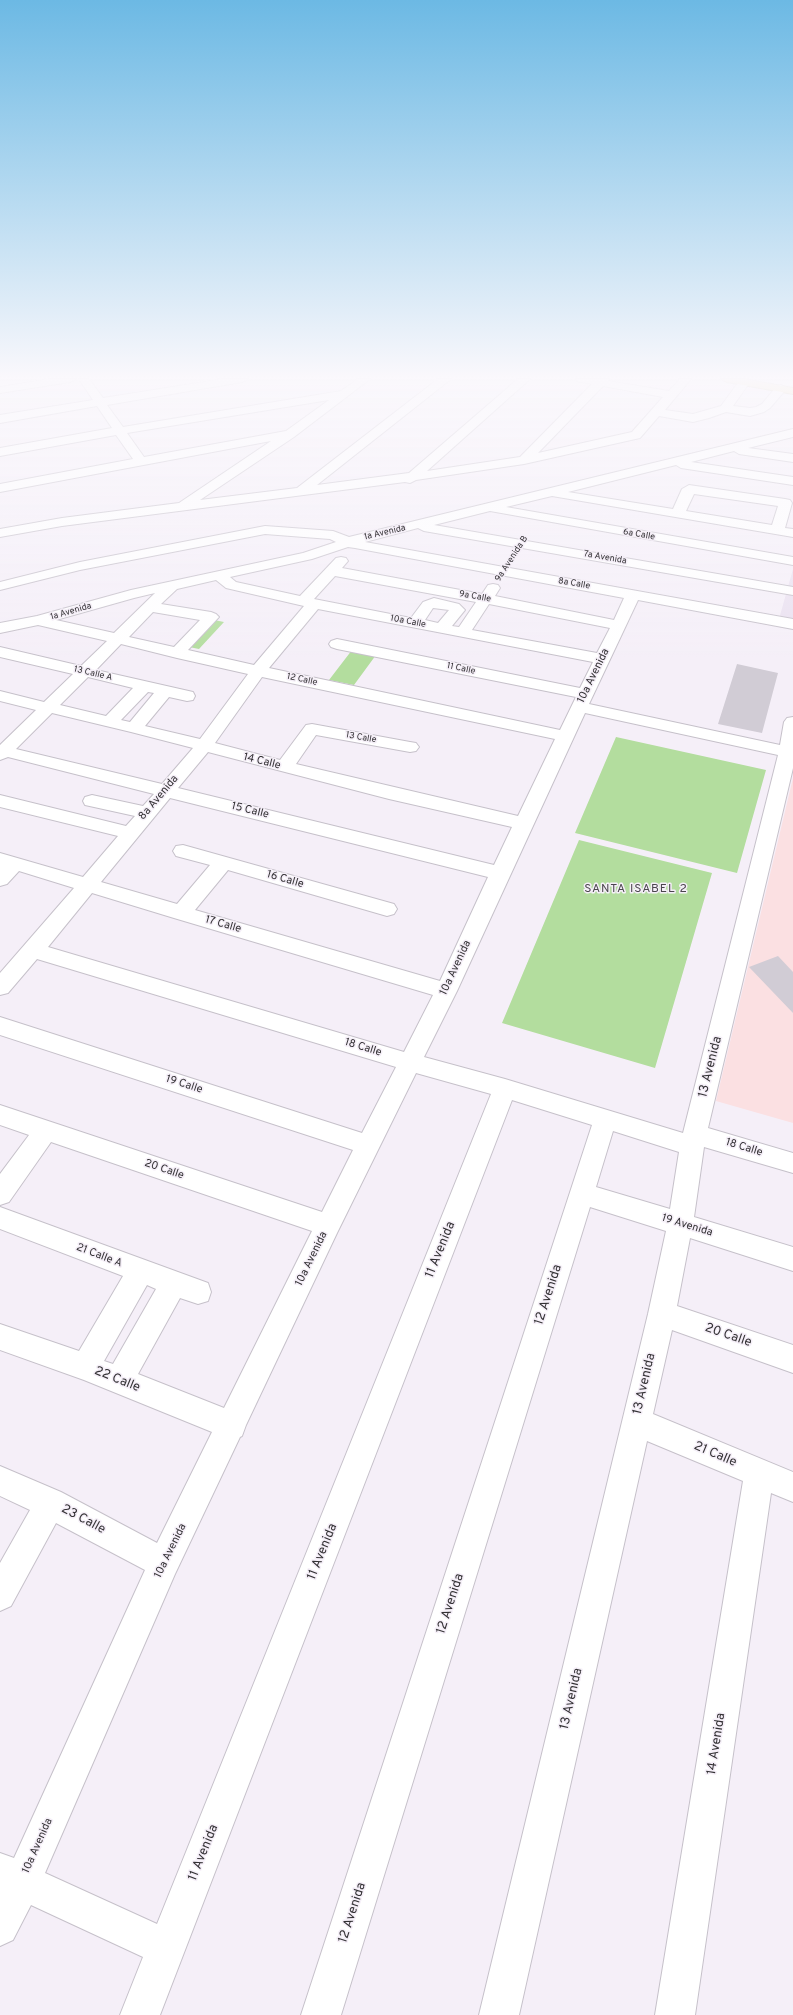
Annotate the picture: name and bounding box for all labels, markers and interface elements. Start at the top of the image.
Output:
street label: 1a Avenida [363,523,407,543]
street label: 6a Calle [622,527,656,543]
street label: 9a Avenida B [493,534,531,584]
street label: 7a Avenida [583,549,627,567]
street label: 8a Calle [557,576,591,592]
street label: 9a Calle [458,589,492,605]
street label: 1a Avenida [49,601,93,623]
street label: 10a Calle [389,613,427,631]
street label: 10a Avenida [575,647,613,705]
street label: 11 Calle [446,661,476,677]
street label: 13 Calle A [73,664,113,684]
street label: 12 Calle [286,671,318,689]
street label: 13 Calle [345,730,377,746]
street label: 14 Calle [242,751,282,773]
street label: 8a Avenida [136,773,182,823]
street label: 15 Calle [230,800,270,822]
street label: 16 Calle [265,868,305,892]
district label: SANTA ISABEL 2 [584,883,688,897]
street label: 17 Calle [203,914,243,936]
street label: 10a Avenida [438,938,474,998]
street label: 13 Avenida [696,1035,726,1099]
street label: 18 Calle [343,1036,383,1060]
street label: 19 Calle [164,1073,204,1097]
street label: 18 Calle [724,1136,764,1160]
street label: 20 Calle [142,1157,186,1183]
street label: 19 Avenida [660,1212,714,1240]
street label: 11 Avenida [423,1220,459,1280]
street label: 10a Avenida [293,1230,331,1288]
street label: 21 Calle A [74,1241,124,1271]
street label: 12 Avenida [532,1263,566,1327]
street label: 20 Calle [703,1321,753,1351]
street label: 13 Avenida [630,1352,660,1416]
street label: 22 Calle [92,1364,142,1396]
street label: 21 Calle [691,1439,739,1471]
street label: 23 Calle [58,1502,108,1538]
street label: 10a Avenida [152,1522,190,1580]
street label: 11 Avenida [305,1522,341,1582]
street label: 12 Avenida [434,1572,468,1636]
street label: 13 Avenida [557,1667,587,1731]
street label: 14 Avenida [704,1712,730,1776]
street label: 10a Avenida [20,1816,56,1876]
street label: 11 Avenida [186,1823,222,1883]
street label: 12 Avenida [336,1881,370,1945]

